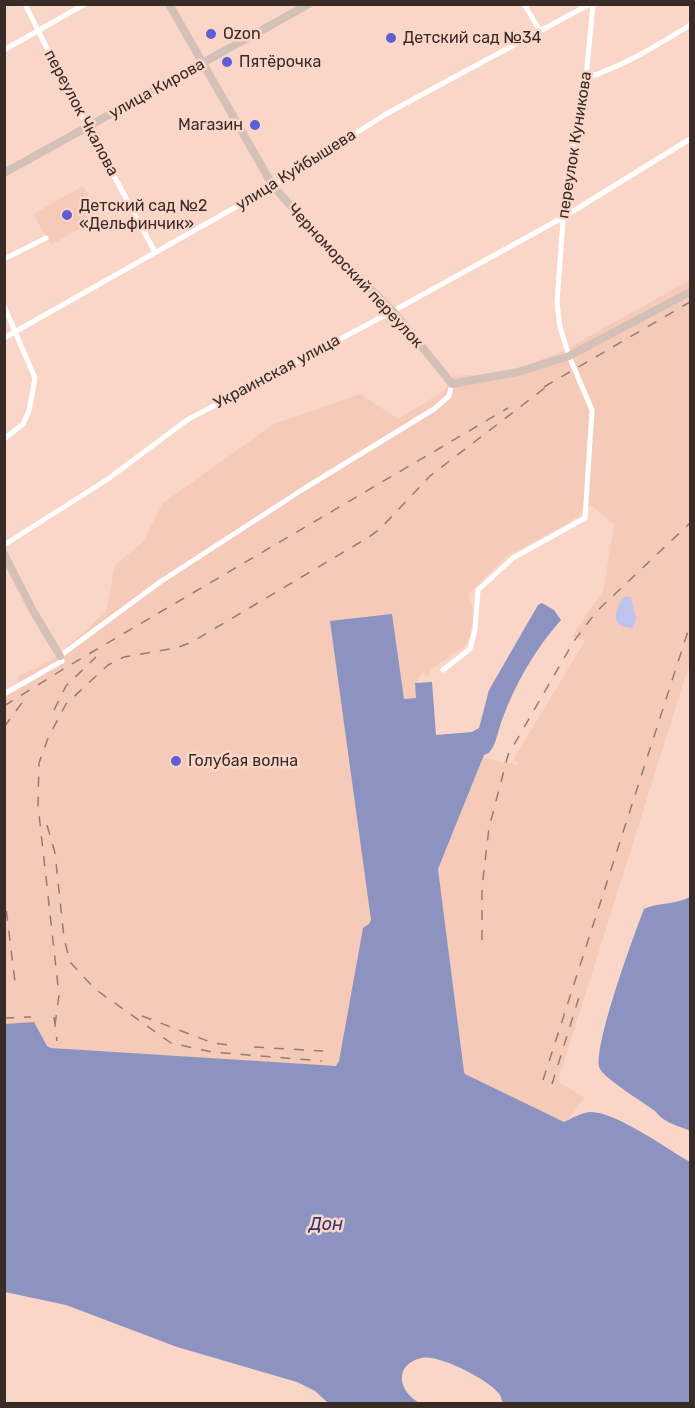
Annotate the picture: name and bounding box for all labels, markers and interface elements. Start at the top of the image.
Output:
place label: Ozon [223,24,261,44]
marker: Ozon [204,27,218,41]
place label: Детский сад №34 [403,28,542,48]
marker: Детский сад №34 [384,31,398,45]
street label: переулок Чкалова [40,47,122,179]
place label: Пятёрочка [239,52,321,72]
street label: улица Кирова [106,55,208,123]
marker: Пятёрочка [220,55,234,69]
street label: переулок Куникова [554,70,596,220]
place label: Магазин [178,115,243,135]
marker: Магазин [248,118,262,132]
street label: улица Куйбышева [232,125,360,215]
place label: Детский сад №2 «Дельфинчик» [79,196,207,234]
street label: Черноморский переулок [283,200,427,352]
marker: Детский сад №2 «Дельфинчик» [60,208,74,222]
street label: Украинская улица [211,331,343,413]
place label: Голубая волна [188,751,298,771]
marker: Голубая волна [169,754,183,768]
water label: Дон [309,1214,343,1236]

